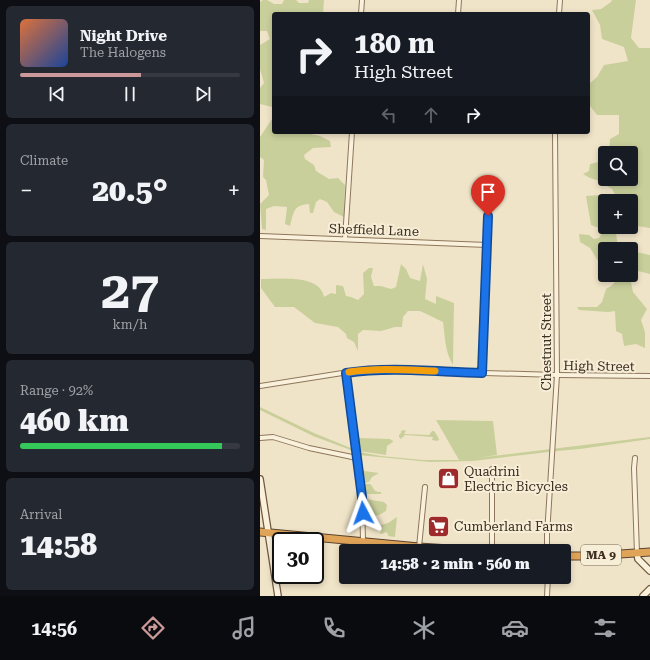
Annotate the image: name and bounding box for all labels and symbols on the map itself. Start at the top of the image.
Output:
pin [471,175,505,216]
street label: Sheffield Lane [329,221,419,239]
street label: Chestnut Street [539,293,554,391]
street label: High Street [563,358,635,374]
place label: Quadrini Electric Bicycles [464,464,568,494]
shop icon: Quadrini Electric Bicycles [435,465,461,491]
position arrow [342,492,384,534]
supermarket icon: Cumberland Farms [426,513,452,539]
place label: Cumberland Farms [454,519,573,534]
speed limit sign: 30 [272,532,324,584]
road number: MA 9 [581,545,621,565]

